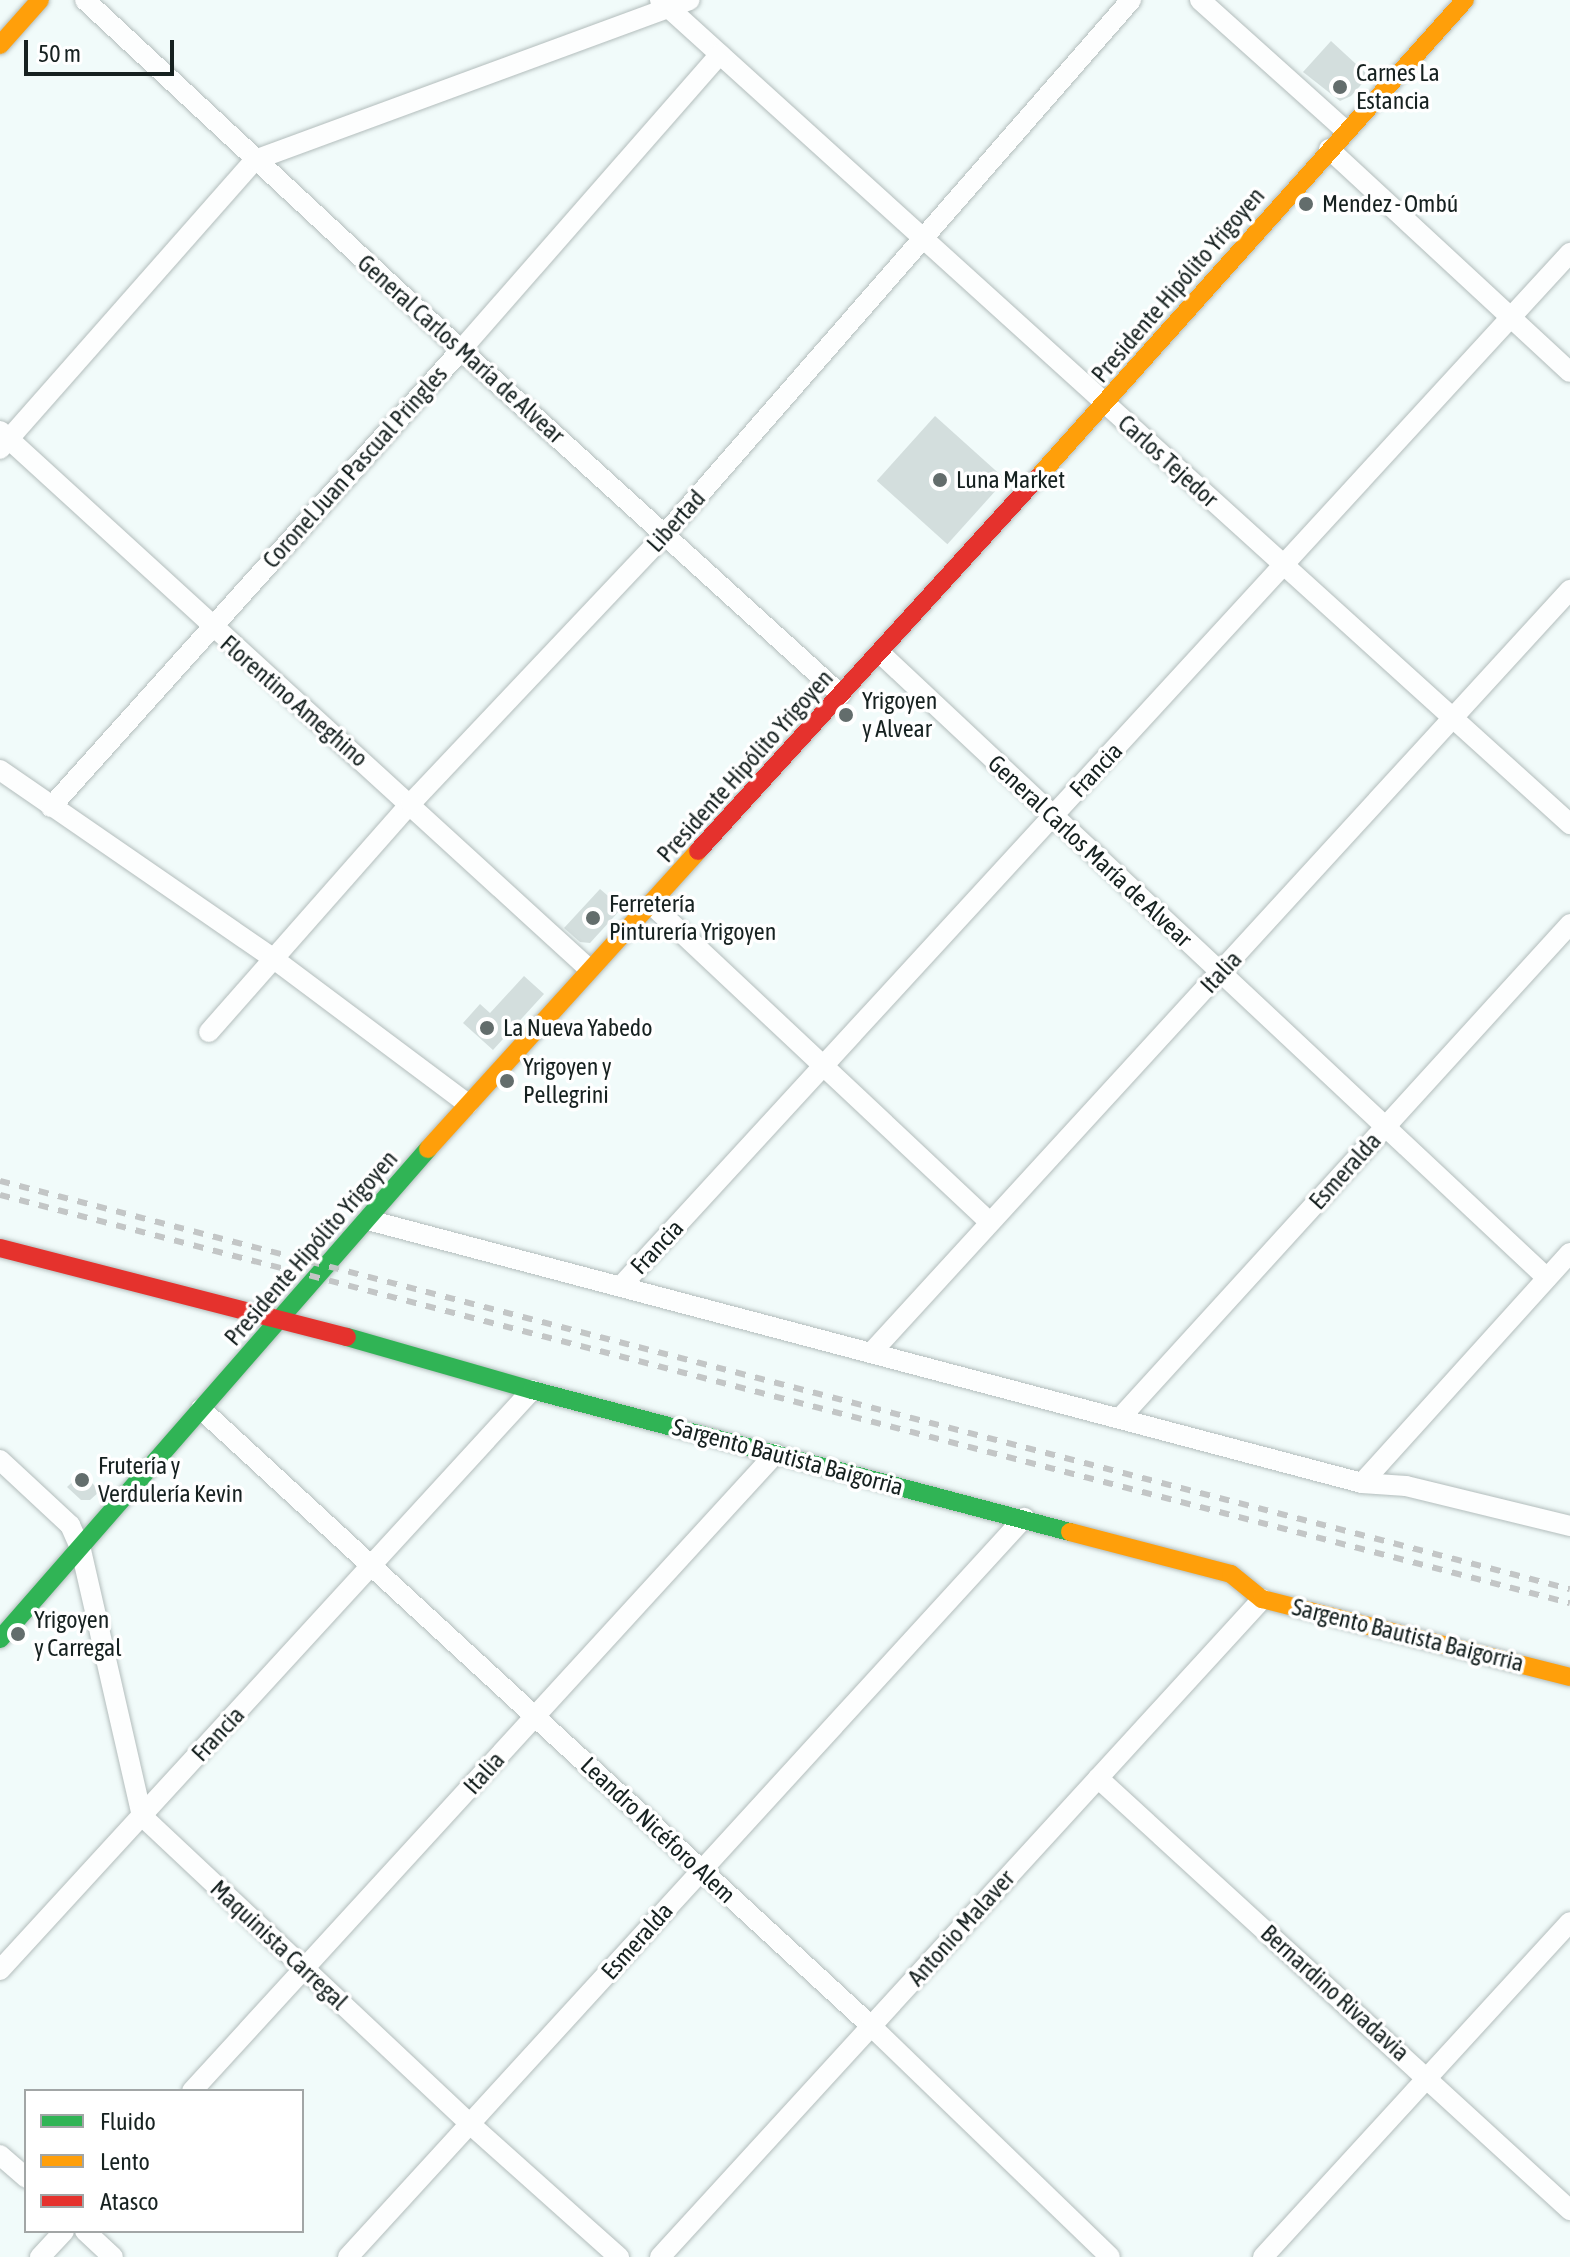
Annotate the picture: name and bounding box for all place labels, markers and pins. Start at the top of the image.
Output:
place label: Carnes La Estancia [1356,59,1440,115]
marker: Carnes La Estancia [1331,78,1349,96]
place label: Mendez - Ombú [1322,190,1458,218]
marker: Mendez - Ombú [1297,195,1315,213]
place label: Luna Market [956,466,1065,494]
marker: Luna Market [931,471,949,489]
place label: Yrigoyen y Alvear [862,687,937,743]
marker: Yrigoyen y Alvear [837,706,855,724]
place label: Ferretería Pinturería Yrigoyen [609,890,776,946]
marker: Ferretería Pinturería Yrigoyen [584,909,602,927]
place label: La Nueva Yabedo [503,1014,652,1042]
marker: La Nueva Yabedo [478,1019,496,1037]
place label: Yrigoyen y Pellegrini [523,1053,612,1109]
marker: Yrigoyen y Pellegrini [498,1072,516,1090]
place label: Frutería y Verdulería Kevin [98,1452,243,1508]
marker: Frutería y Verdulería Kevin [73,1471,91,1489]
place label: Yrigoyen y Carregal [34,1606,122,1662]
marker: Yrigoyen y Carregal [9,1625,27,1643]

